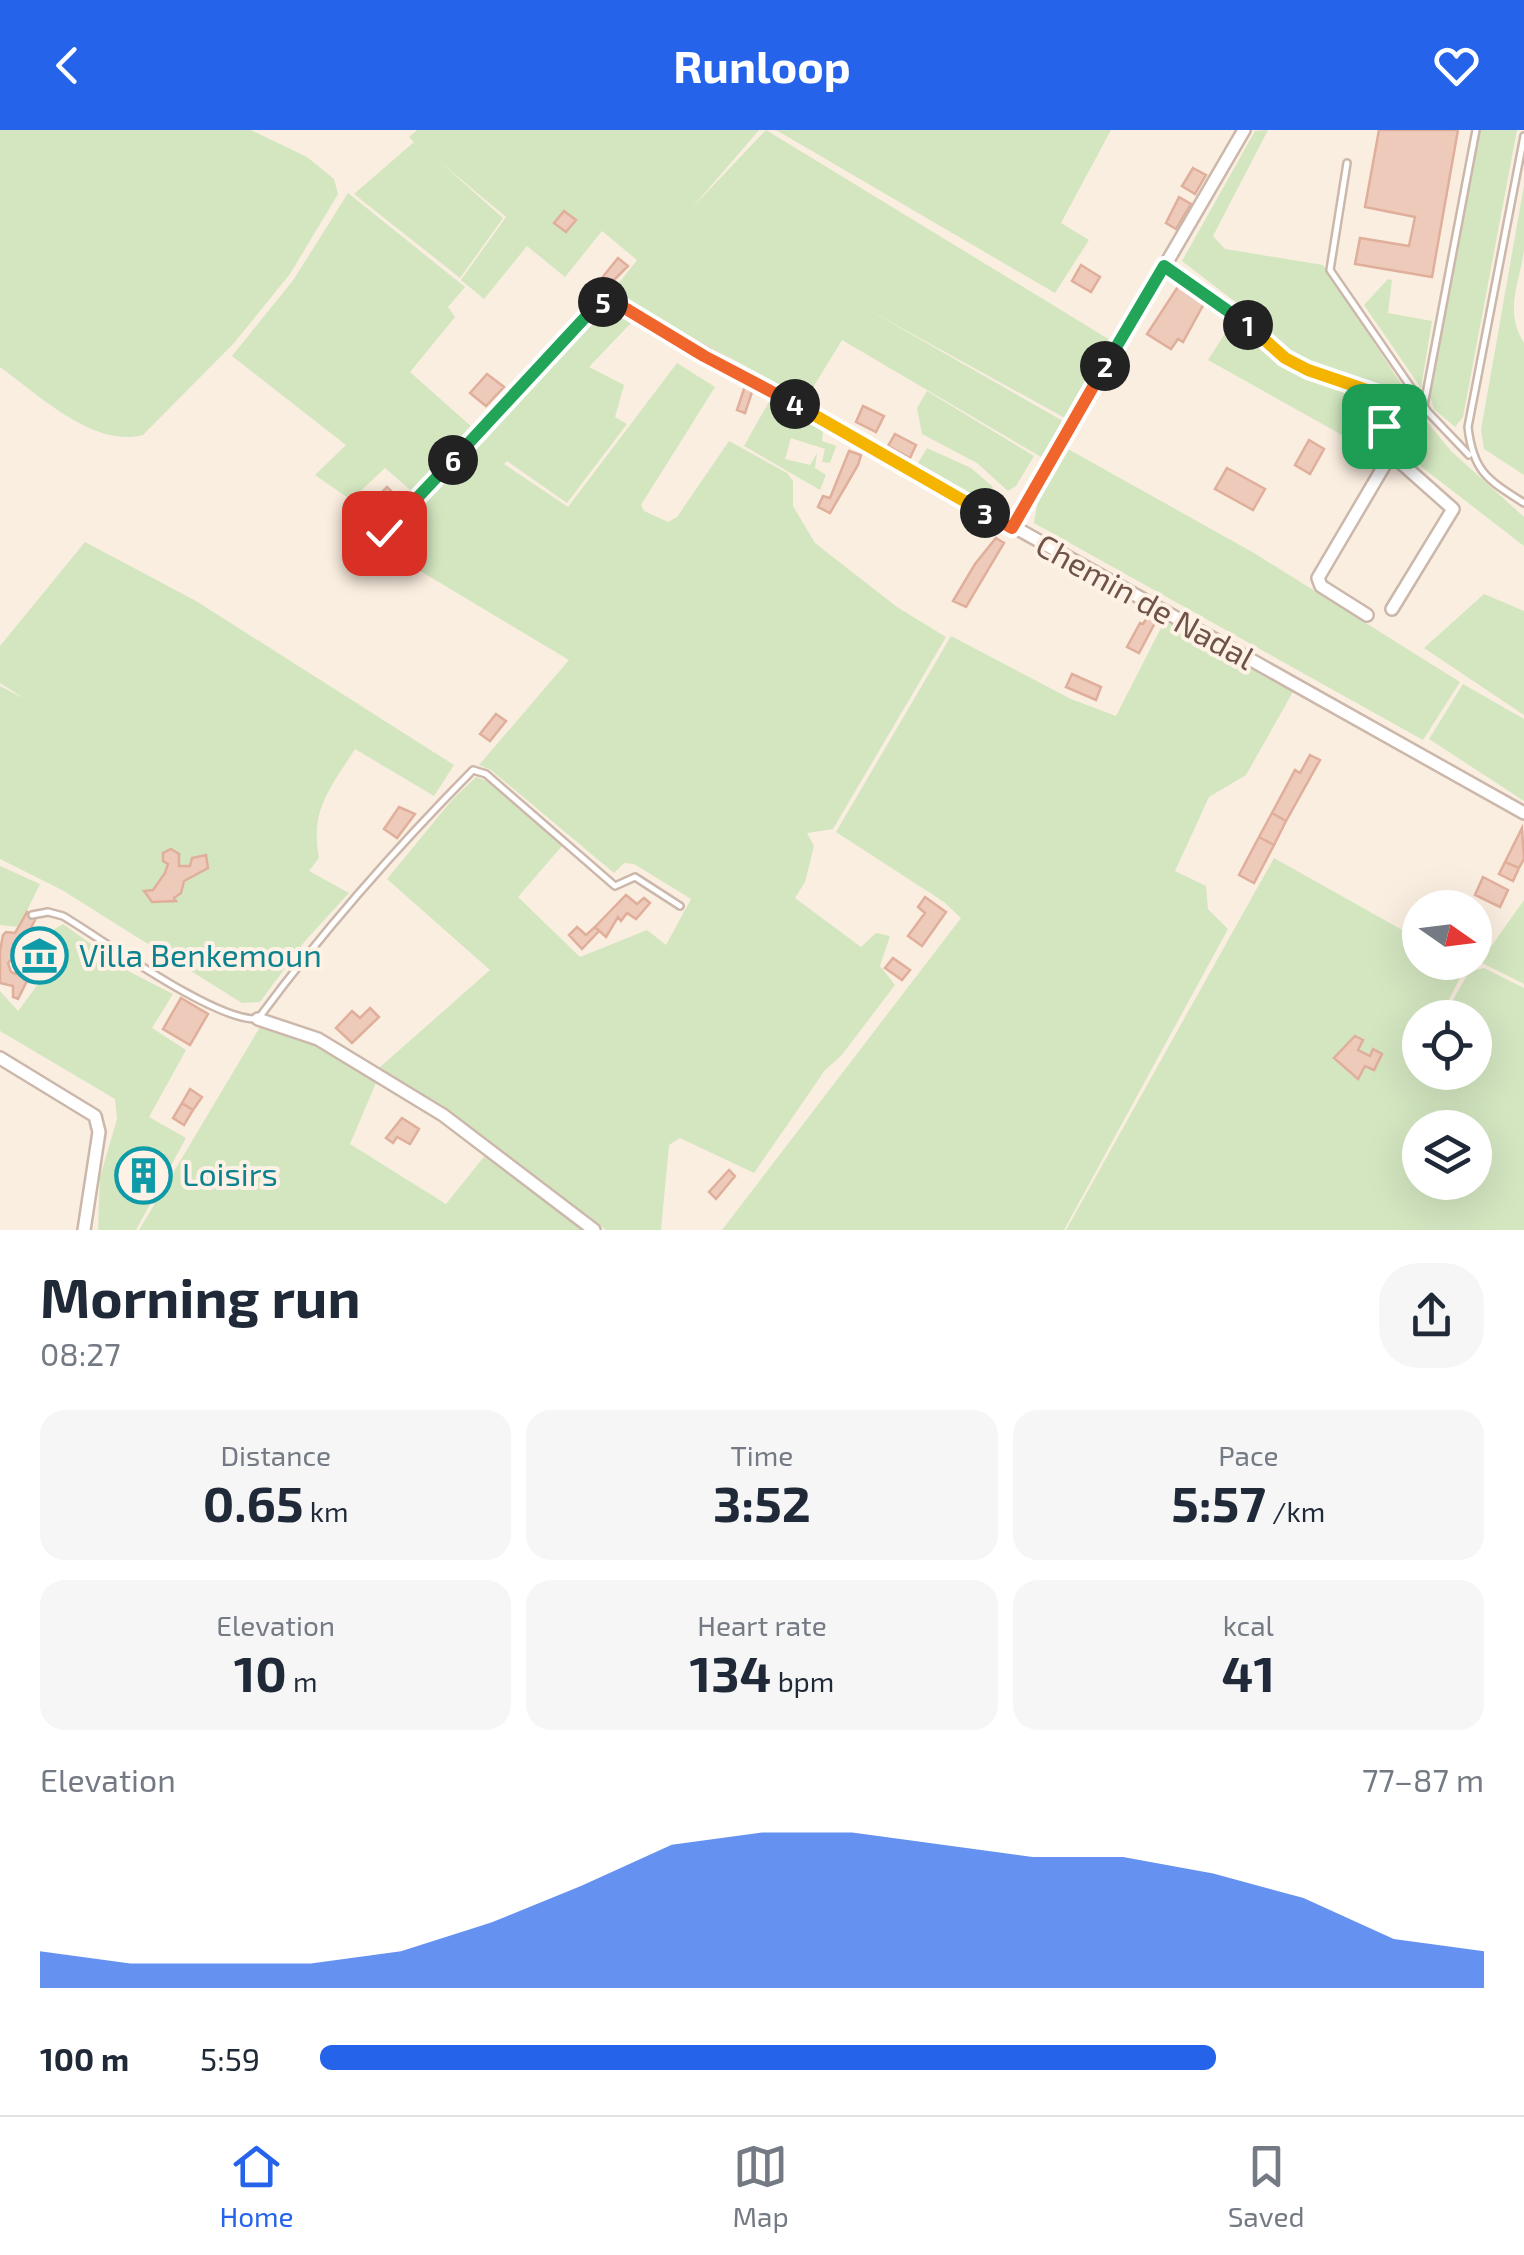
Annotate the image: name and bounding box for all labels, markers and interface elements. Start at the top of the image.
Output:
icon: back [40,38,95,93]
text: Runloop [673,38,851,92]
icon: heart [1429,38,1484,93]
pin: 5 [578,277,628,327]
text: 5 [595,285,611,319]
pin: 1 [1223,300,1273,350]
text: 1 [1242,308,1254,342]
pin: 2 [1080,341,1130,391]
text: 2 [1097,349,1113,383]
pin: 4 [770,379,820,429]
pin [1342,384,1427,469]
text: 4 [786,387,804,421]
icon: arrive [1357,399,1412,454]
pin: 6 [428,435,478,485]
text: 6 [445,443,461,477]
pin: 3 [960,488,1010,538]
pin [342,491,427,576]
text: 3 [977,496,993,530]
icon: check [357,506,412,561]
street label: Chemin de Nadal [1030,525,1262,676]
north arrow [1402,890,1492,980]
map controls [1402,890,1492,1200]
museum icon: Villa Benkemoun [10,926,70,986]
place label: Villa Benkemoun [79,935,322,973]
button: locate [1402,1000,1492,1090]
button: layers [1402,1110,1492,1200]
building icon: Loisirs [113,1145,173,1205]
place label: Loisirs [182,1154,278,1192]
text: Morning run [40,1263,361,1329]
button: share [1379,1263,1484,1368]
text: 08:27 [40,1334,121,1372]
text: Distance [220,1438,331,1472]
text: Time [731,1438,793,1472]
text: Pace [1218,1438,1278,1472]
text: 0.65 [203,1472,304,1532]
text: 3:52 [713,1472,811,1532]
text: 5:57 [1171,1472,1266,1532]
text: km [304,1494,349,1528]
text: /km [1266,1494,1325,1528]
text: Elevation [216,1608,335,1642]
text: Heart rate [697,1608,827,1642]
text: kcal [1223,1608,1274,1642]
text: 10 [234,1642,287,1702]
text: 134 [690,1642,771,1702]
text: 41 [1222,1642,1275,1702]
text: m [287,1664,318,1698]
text: bpm [771,1664,834,1698]
text: Elevation [40,1760,176,1798]
text: 77–87 m [1362,1760,1484,1798]
text: 100 m [40,2039,129,2077]
text: 5:59 [200,2039,260,2077]
tab: Home [219,2139,294,2233]
tab: Map [733,2139,789,2233]
tab: Saved [1228,2139,1305,2233]

